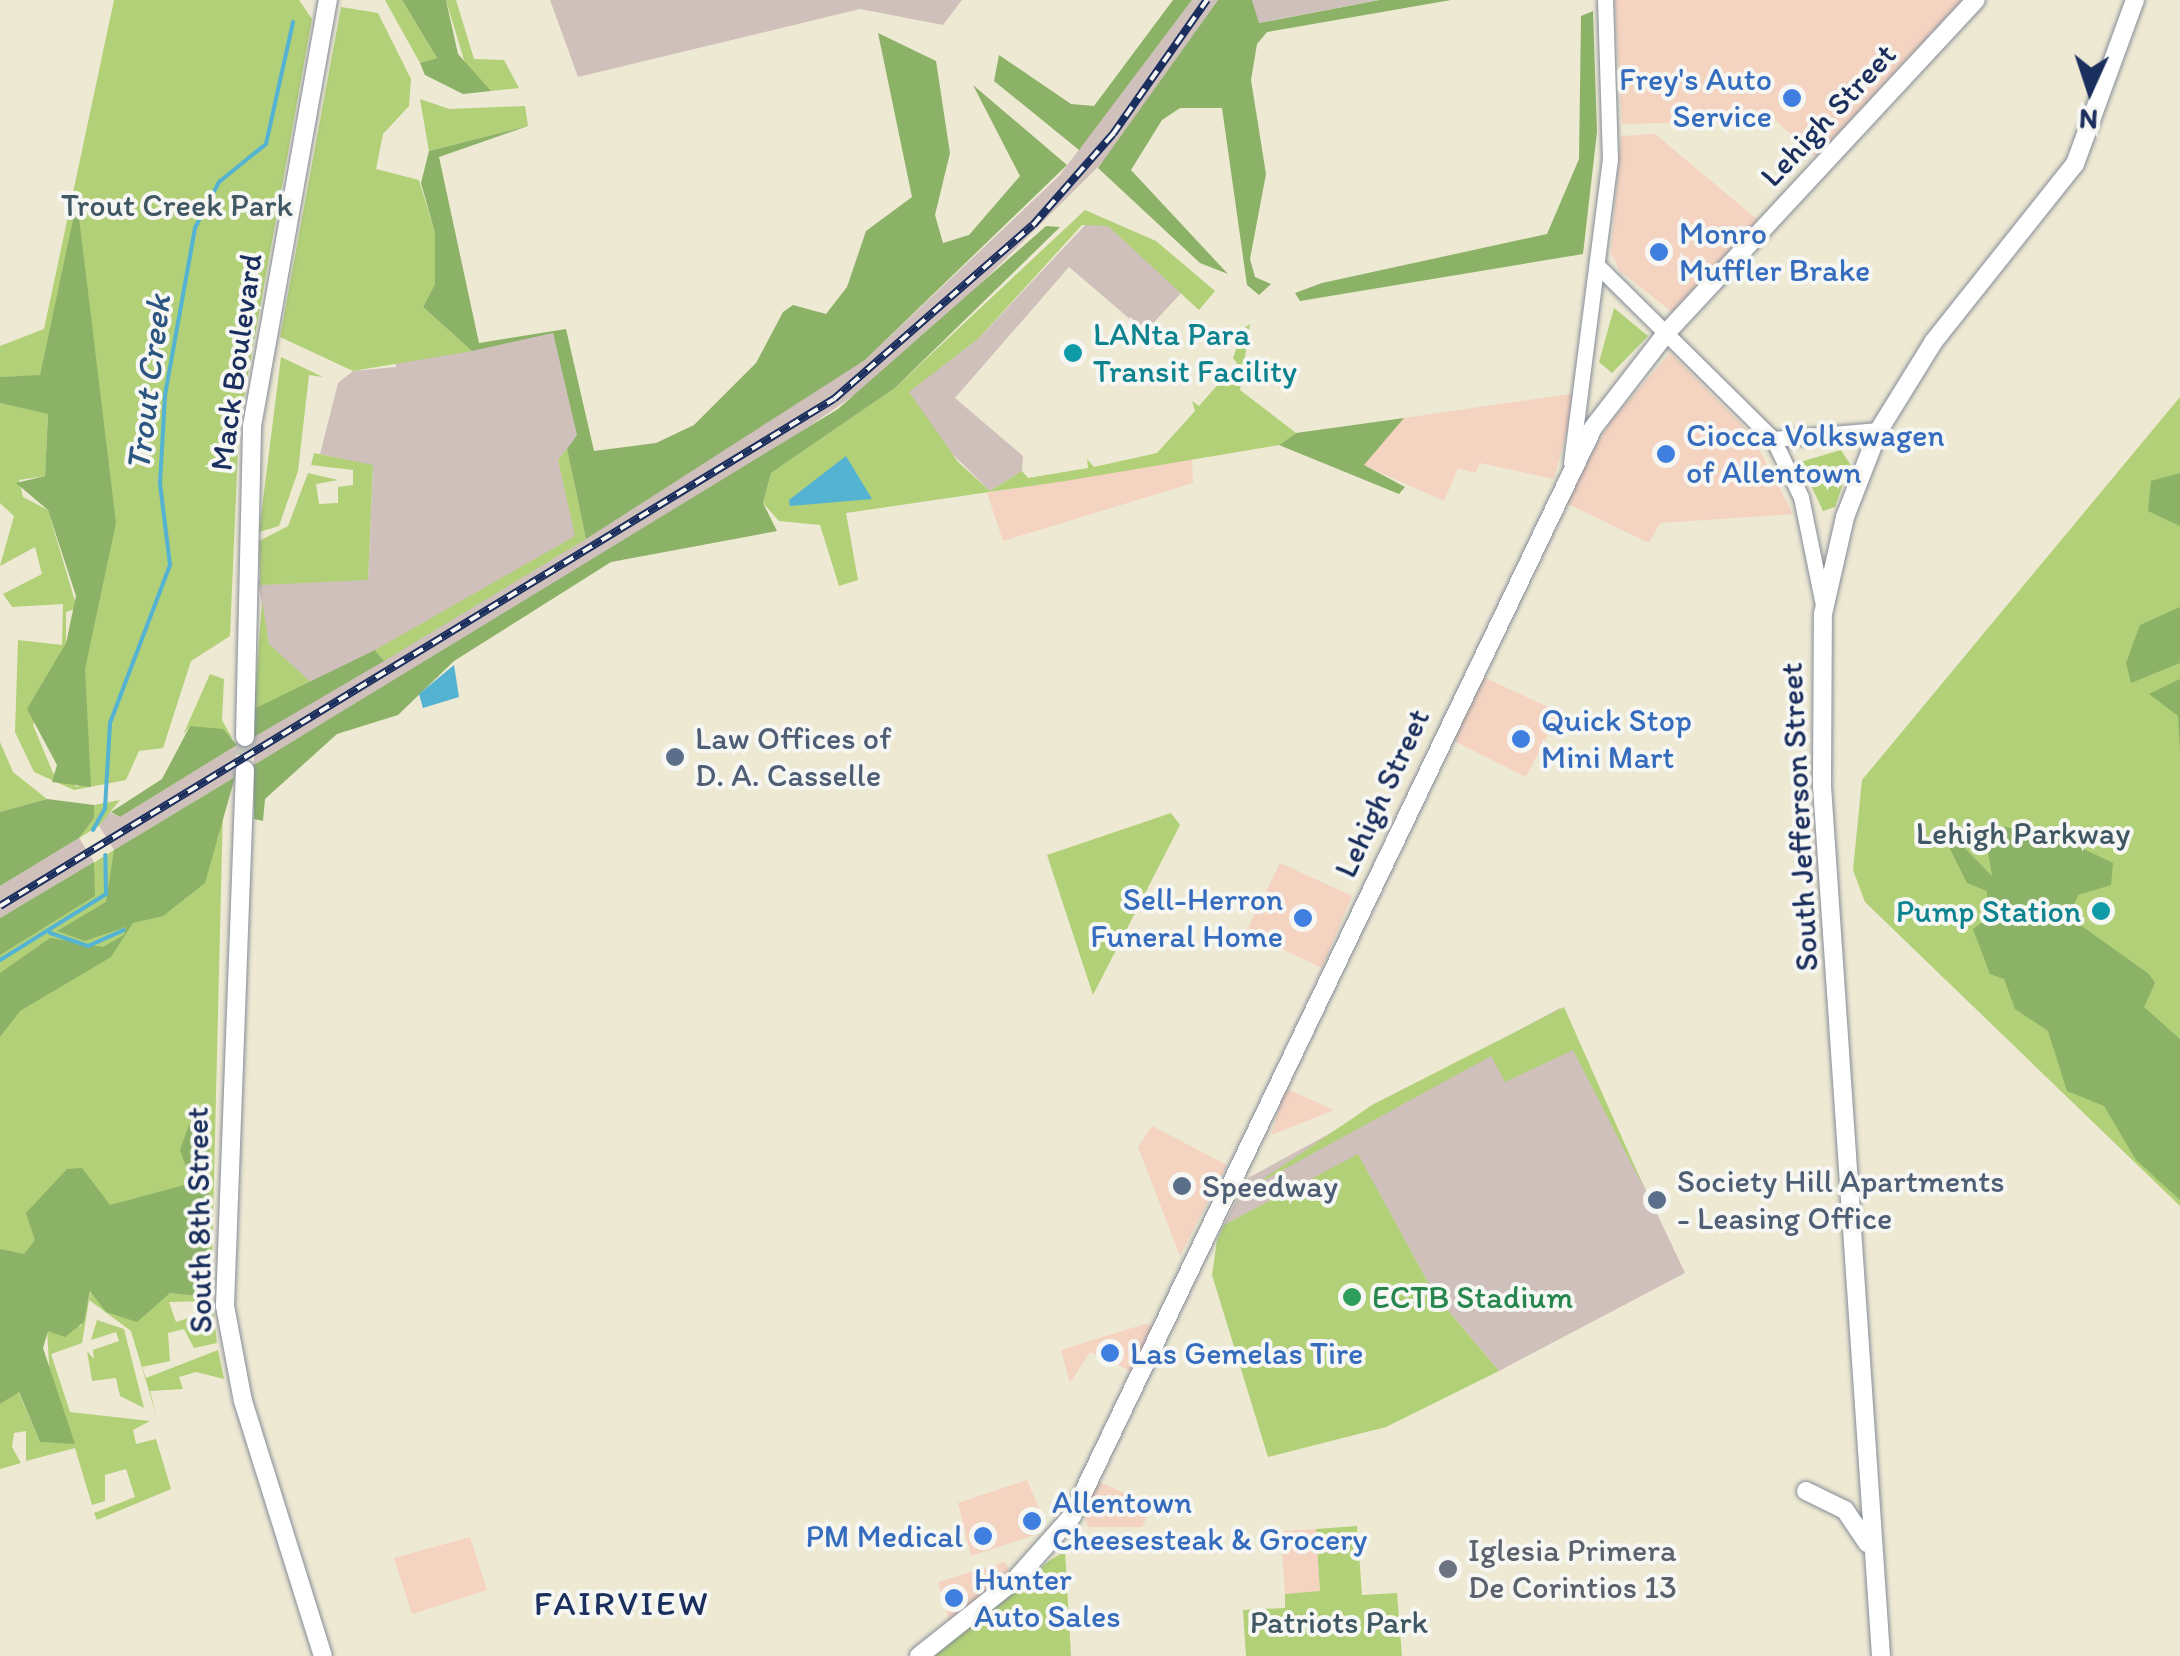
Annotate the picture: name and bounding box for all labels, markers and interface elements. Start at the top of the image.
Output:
street label: Lehigh Street [1752,35,1904,195]
north arrow [2040,40,2140,140]
place label: Frey's Auto Service [1619,61,1772,136]
marker: Frey's Auto Service [1781,87,1803,109]
text: N [2078,102,2099,137]
park label: Trout Creek Park [61,186,293,224]
place label: Monro Muffler Brake [1679,215,1870,290]
marker: Monro Muffler Brake [1648,241,1670,263]
street label: Mack Boulevard [202,250,270,474]
water label: Trout Creek [116,293,180,473]
place label: LANta Para Transit Facility [1093,316,1296,391]
marker: LANta Para Transit Facility [1062,342,1084,364]
place label: Ciocca Volkswagen of Allentown [1686,417,1945,492]
marker: Ciocca Volkswagen of Allentown [1655,443,1677,465]
street label: South Jefferson Street [1772,661,1826,973]
street label: Lehigh Street [1326,702,1438,884]
place label: Quick Stop Mini Mart [1541,702,1691,777]
place label: Law Offices of D. A. Casselle [695,720,892,795]
marker: Quick Stop Mini Mart [1510,728,1532,750]
marker: Law Offices of D. A. Casselle [664,746,686,768]
park label: Lehigh Parkway [1917,814,2129,852]
place label: Sell-Herron Funeral Home [1090,881,1283,956]
place label: Pump Station [1894,892,2081,930]
marker: Pump Station [2090,900,2112,922]
marker: Sell-Herron Funeral Home [1292,907,1314,929]
street label: South 8th Street [178,1107,220,1333]
place label: Society Hill Apartments - Leasing Office [1677,1163,2004,1238]
place label: Speedway [1202,1167,1338,1205]
marker: Speedway [1171,1175,1193,1197]
marker: Society Hill Apartments - Leasing Office [1646,1189,1668,1211]
place label: ECTB Stadium [1372,1278,1573,1316]
marker: ECTB Stadium [1341,1286,1363,1308]
place label: Las Gemelas Tire [1130,1334,1365,1372]
marker: Las Gemelas Tire [1099,1342,1121,1364]
place label: Allentown Cheesesteak & Grocery [1052,1484,1367,1559]
marker: Allentown Cheesesteak & Grocery [1021,1510,1043,1532]
place label: PM Medical [805,1517,963,1555]
marker: PM Medical [972,1525,994,1547]
place label: Iglesia Primera De Corintios 13 [1468,1532,1677,1607]
marker: Iglesia Primera De Corintios 13 [1437,1558,1459,1580]
place label: Hunter Auto Sales [974,1561,1121,1636]
district label: FAIRVIEW [536,1582,708,1624]
marker: Hunter Auto Sales [943,1587,965,1609]
park label: Patriots Park [1250,1603,1428,1641]

